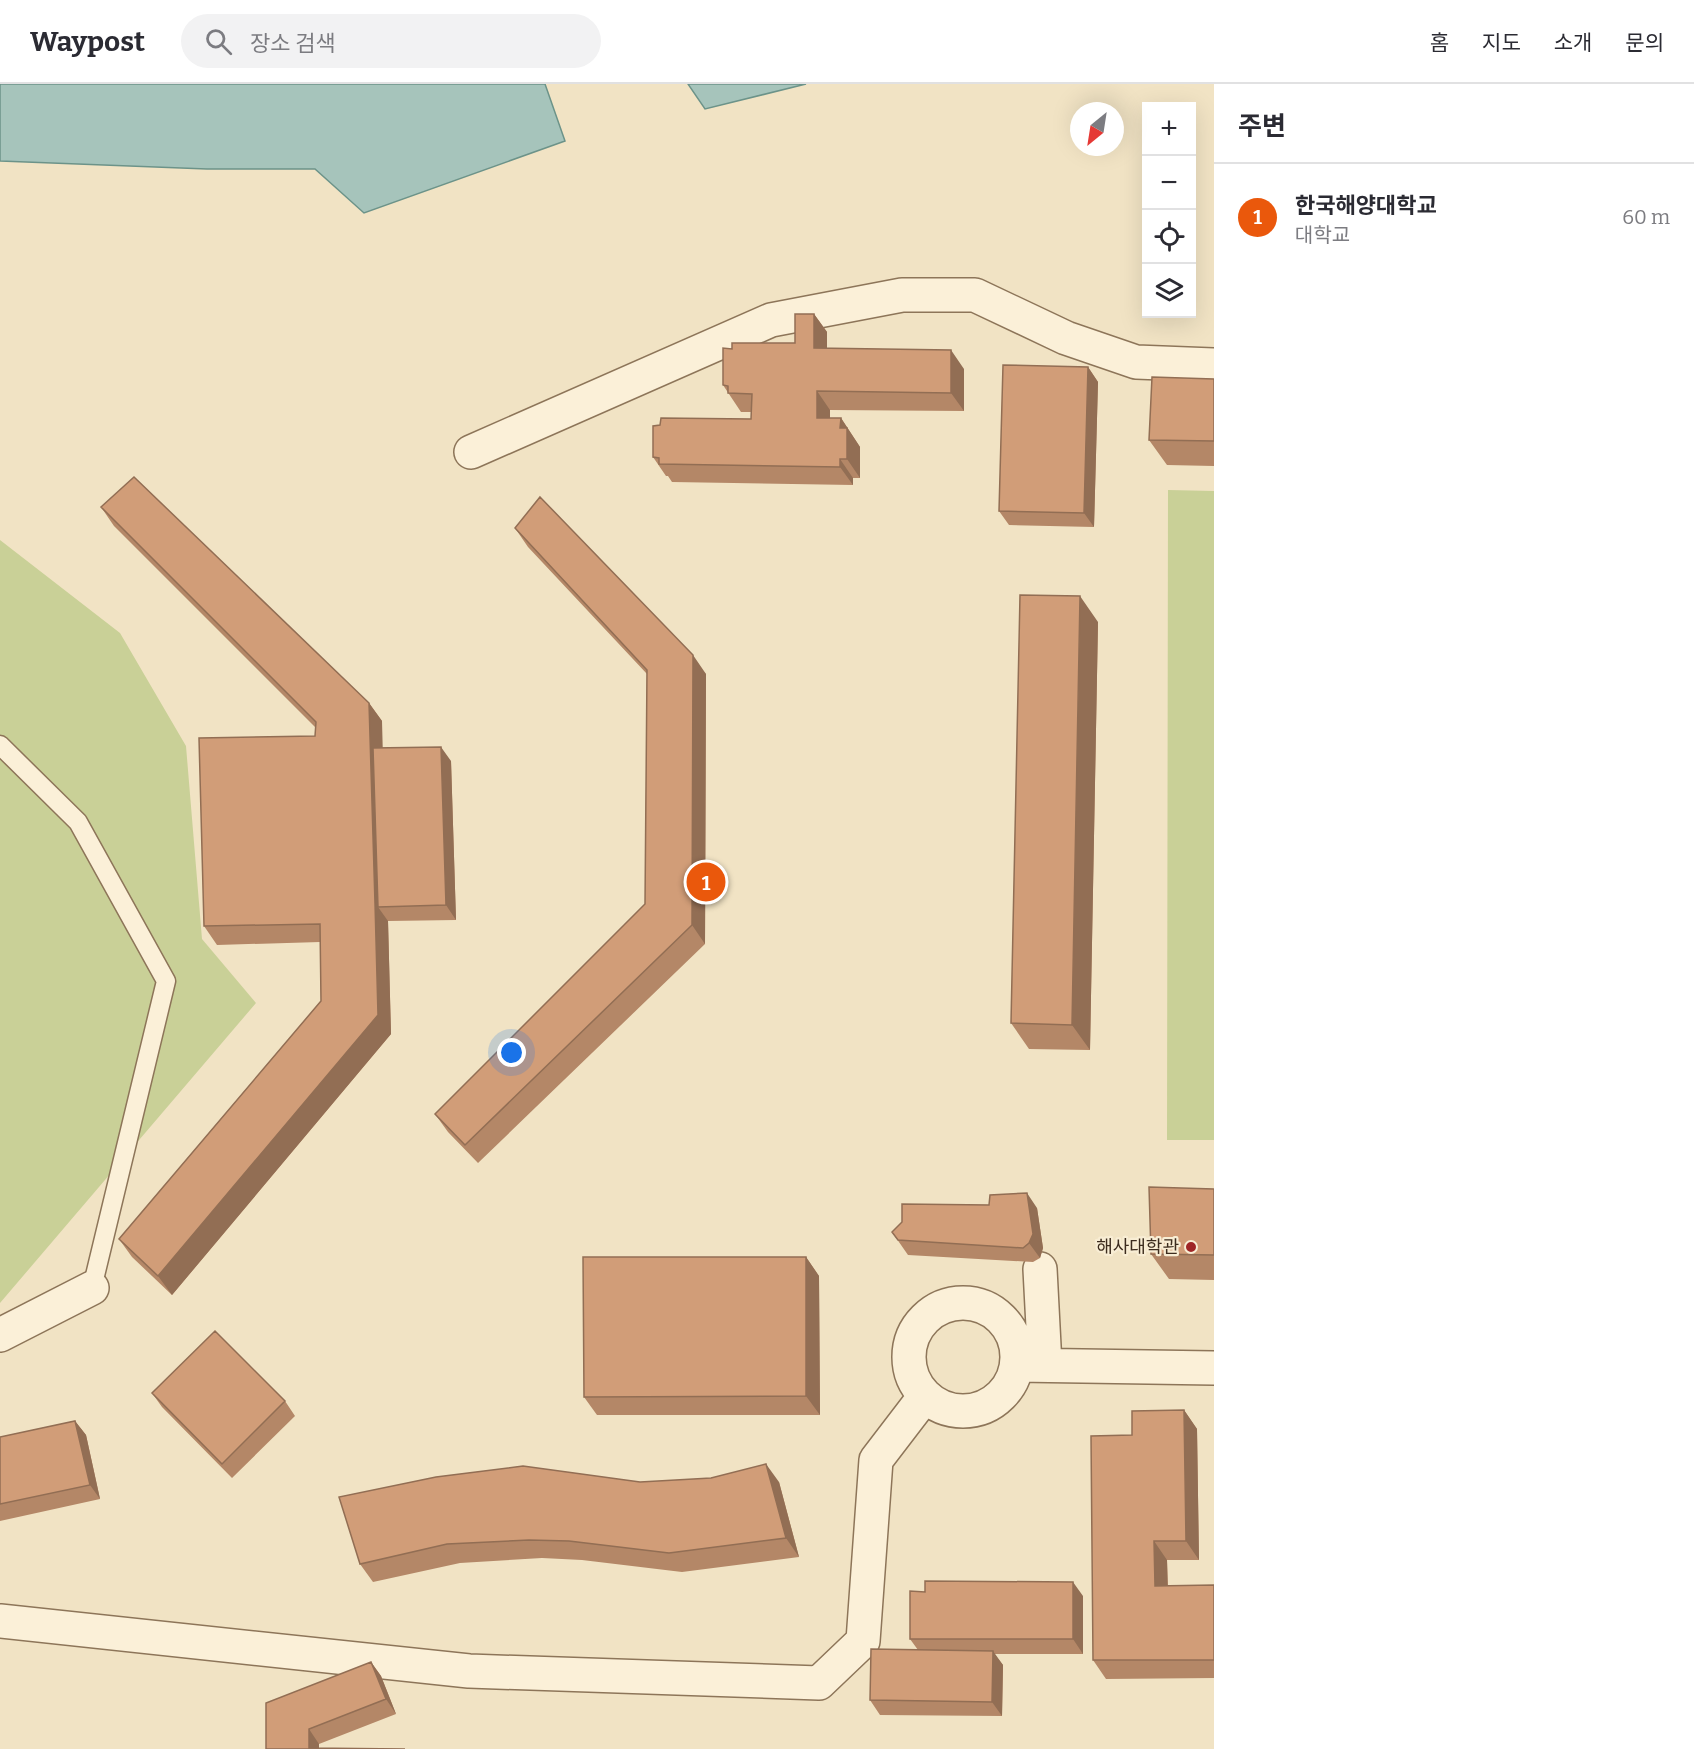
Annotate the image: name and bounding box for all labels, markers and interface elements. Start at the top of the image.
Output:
search box [181,14,601,68]
text: Waypost [30,25,145,58]
icon: search [202,25,235,58]
text: 장소 검색 [250,30,335,57]
text: 홈 [1430,30,1449,56]
text: 지도 [1482,30,1521,56]
text: 소개 [1554,30,1592,56]
text: 문의 [1625,30,1664,56]
north arrow [1070,102,1124,156]
map controls [1142,102,1196,318]
button: + [1142,102,1196,156]
text: 주변 [1238,111,1286,142]
button: − [1142,156,1196,210]
text: 한국해양대학교 [1295,192,1437,219]
text: 1 [1253,205,1262,229]
text: 60 m [1622,205,1670,229]
button: locate [1142,210,1196,264]
text: 대학교 [1295,223,1350,247]
button: layers [1142,264,1196,318]
pin: 1 [686,860,726,904]
your location [497,1038,526,1067]
place label: 해사대학관 [1096,1236,1179,1258]
marker: 해사대학관 [1184,1240,1198,1254]

